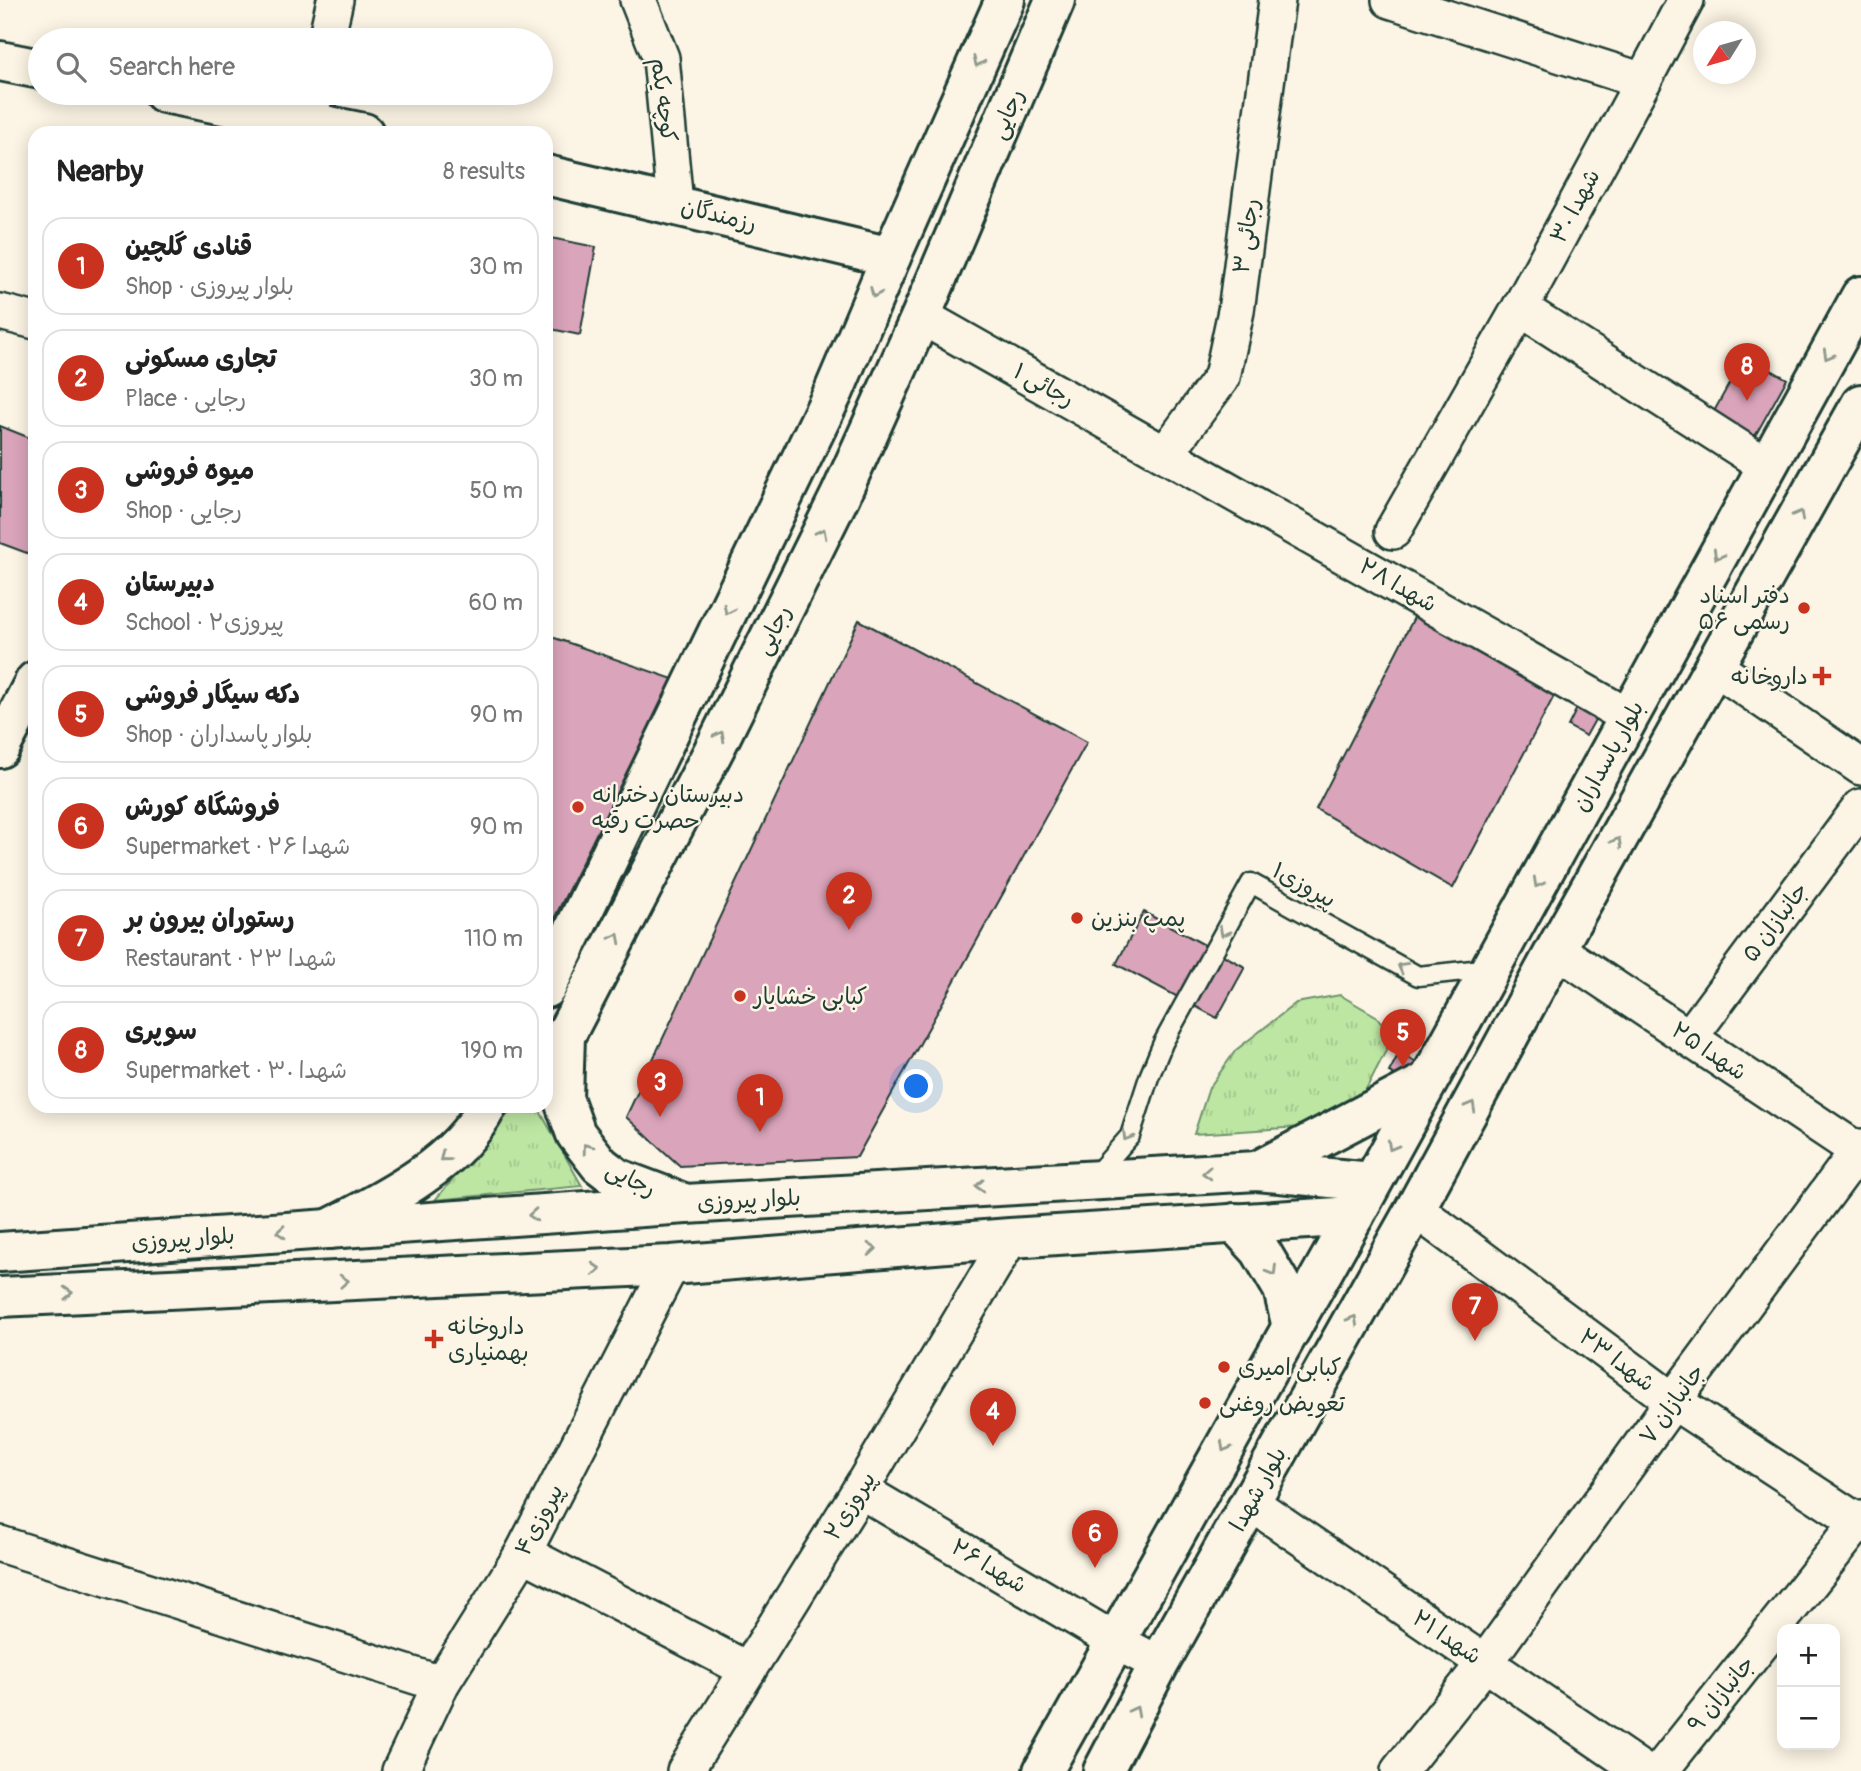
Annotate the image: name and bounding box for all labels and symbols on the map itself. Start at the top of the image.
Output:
north arrow [1693,21,1756,84]
one-way arrow [972,55,986,67]
street label: کوچه یکم [641,56,684,144]
street label: رجایی [983,84,1031,144]
street label: شهدا ۳۰ [1543,164,1607,248]
street label: رزمندگان [678,192,760,238]
street label: رجائی ۳ [1226,196,1266,276]
one-way arrow [870,286,884,298]
pin: 8 [1724,343,1770,401]
one-way arrow [1823,348,1836,361]
street label: رجائی ۱ [1008,356,1080,414]
one-way arrow [1791,510,1804,523]
one-way arrow [813,528,827,540]
one-way arrow [1713,547,1726,560]
street label: شهدا ۲۸ [1354,551,1442,619]
place label: دفتر اسناد رسمی ۵۶ [1698,581,1790,636]
street label: رجایی [748,600,798,660]
marker: دفتر اسناد رسمی ۵۶ [1796,600,1812,616]
one-way arrow [722,603,736,615]
place label: داروخانه [1731,662,1808,691]
marker: داروخانه [1814,668,1830,684]
street label: بلوار پاسداران [1566,695,1650,817]
one-way arrow [712,731,726,743]
place label: دبیرستان دخترانه حصرت رقیه [592,780,744,835]
marker: دبیرستان دخترانه حصرت رقیه [570,799,586,815]
one-way arrow [1609,837,1622,850]
street label: پیروزی۱ [1267,856,1341,914]
pin: 2 [826,872,872,930]
one-way arrow [1533,876,1546,888]
street label: جانبازان ۵ [1736,876,1814,968]
place label: پمپ بنزین [1091,904,1185,933]
marker: پمپ بنزین [1069,910,1085,926]
one-way arrow [1219,924,1232,937]
one-way arrow [607,933,621,946]
one-way arrow [1396,962,1409,975]
place label: کبابی خشایار [752,982,868,1011]
marker: کبابی خشایار [732,988,748,1004]
pin: 5 [1380,1009,1426,1067]
street label: شهدا ۲۵ [1666,1015,1752,1087]
pin: 3 [637,1059,683,1117]
your location [899,1069,933,1103]
pin: 1 [737,1074,783,1132]
one-way arrow [1463,1101,1476,1113]
one-way arrow [1122,1128,1135,1141]
one-way arrow [1387,1139,1400,1151]
one-way arrow [582,1143,595,1156]
one-way arrow [439,1149,451,1162]
street label: رجایی [601,1155,661,1203]
one-way arrow [1201,1166,1212,1181]
one-way arrow [974,1179,985,1194]
street label: بلوار پیروزی [696,1183,802,1217]
one-way arrow [527,1207,538,1222]
street label: بلوار پیروزی [130,1221,236,1257]
one-way arrow [275,1224,286,1239]
one-way arrow [867,1242,878,1257]
one-way arrow [591,1262,602,1277]
one-way arrow [1264,1263,1277,1276]
one-way arrow [339,1273,350,1288]
pin: 7 [1452,1283,1498,1341]
one-way arrow [63,1286,74,1301]
place label: داروخانه بهمنیاری [448,1312,529,1367]
one-way arrow [1345,1314,1358,1327]
street label: شهدا ۲۳ [1573,1322,1661,1398]
marker: داروخانه بهمنیاری [426,1331,442,1347]
place label: کبابی امیری [1238,1353,1342,1382]
street label: جانبازان ۷ [1633,1358,1711,1450]
marker: کبابی امیری [1216,1359,1232,1375]
pin: 4 [970,1388,1016,1446]
place label: تعویض روغنی [1219,1389,1345,1418]
marker: تعویض روغنی [1197,1395,1213,1411]
one-way arrow [1220,1439,1233,1452]
street label: بلوار شهدا [1223,1442,1293,1536]
street label: پیروزی۲ [818,1466,882,1546]
street label: پیروزی۴ [508,1479,570,1561]
pin: 6 [1072,1510,1118,1568]
street label: شهدا ۲۶ [946,1532,1032,1600]
street label: شهدا ۲۱ [1407,1603,1487,1671]
street label: جانبازان ۹ [1681,1650,1761,1738]
one-way arrow [1126,1706,1140,1718]

